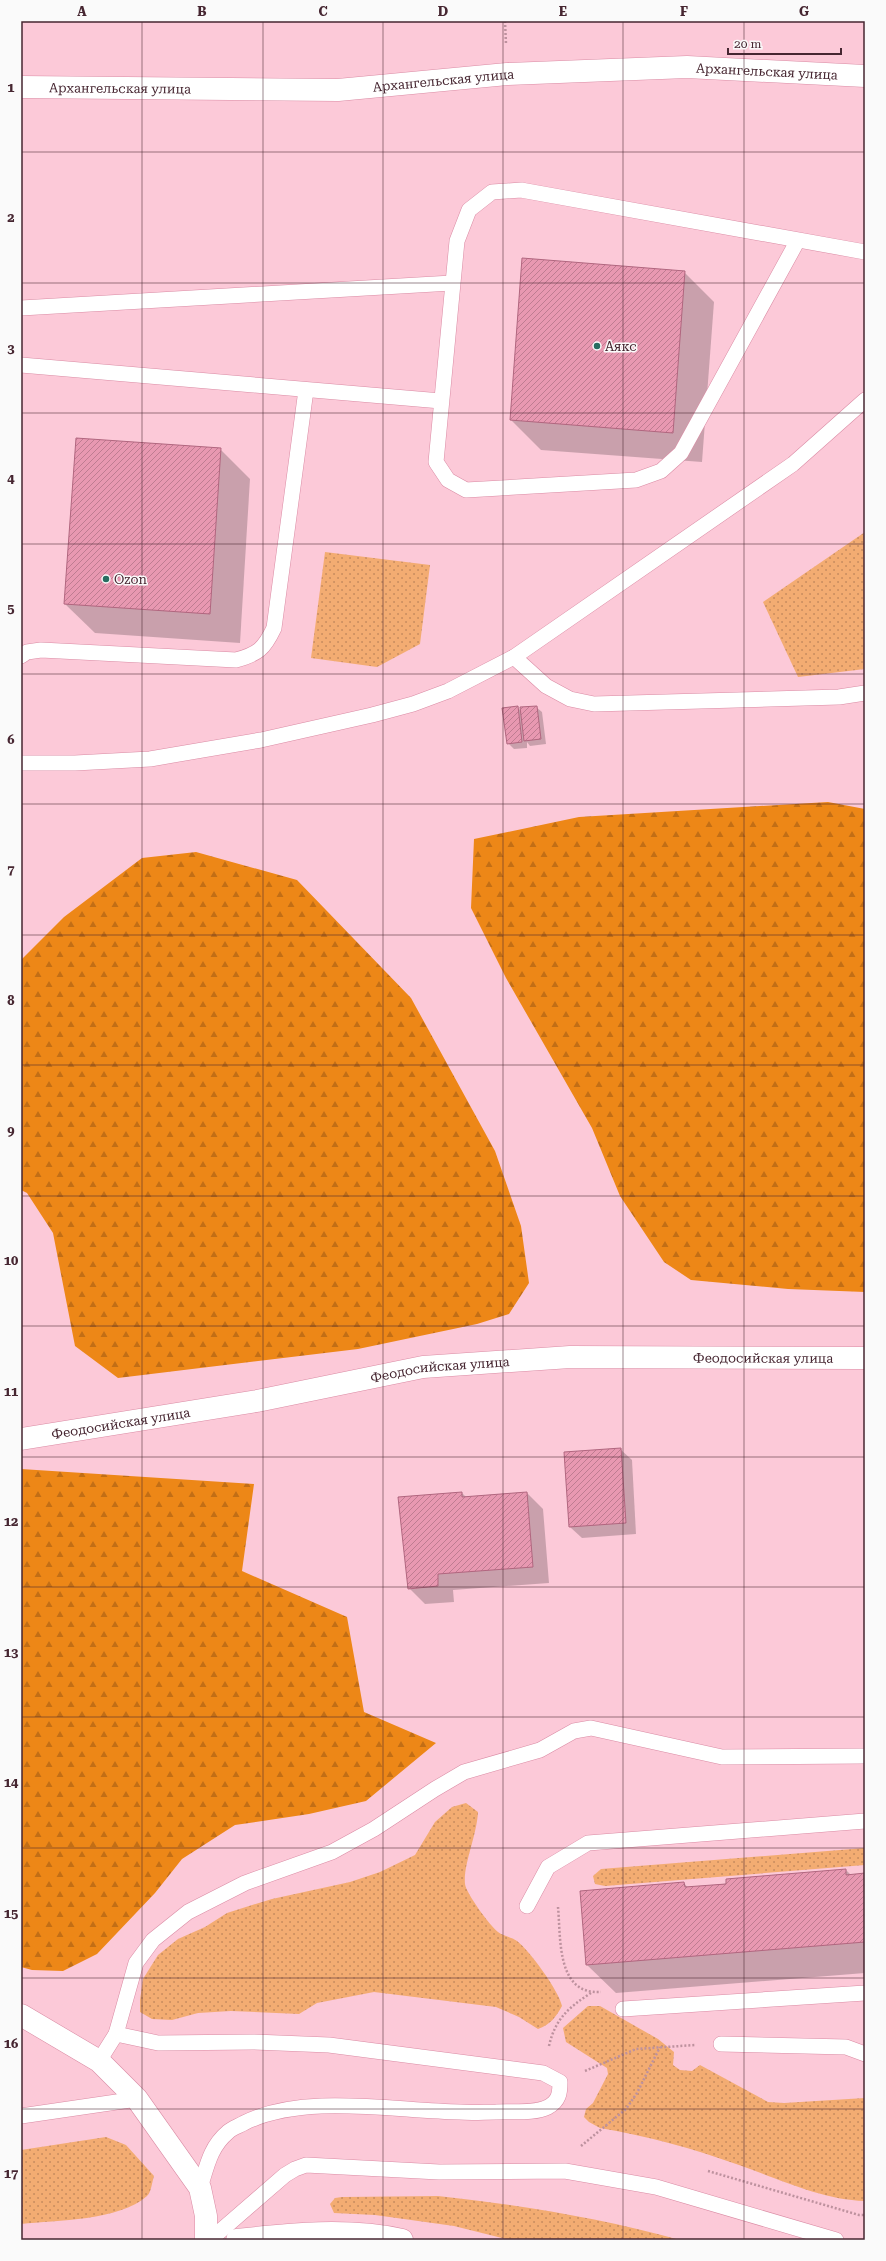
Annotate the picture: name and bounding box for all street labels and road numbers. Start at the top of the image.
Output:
street label: Архангельская улица [696,60,838,83]
street label: Архангельская улица [372,67,515,95]
street label: Архангельская улица [49,80,191,97]
street label: Феодосийская улица [693,1350,833,1366]
street label: Феодосийская улица [369,1354,510,1386]
street label: Феодосийская улица [50,1405,191,1442]

